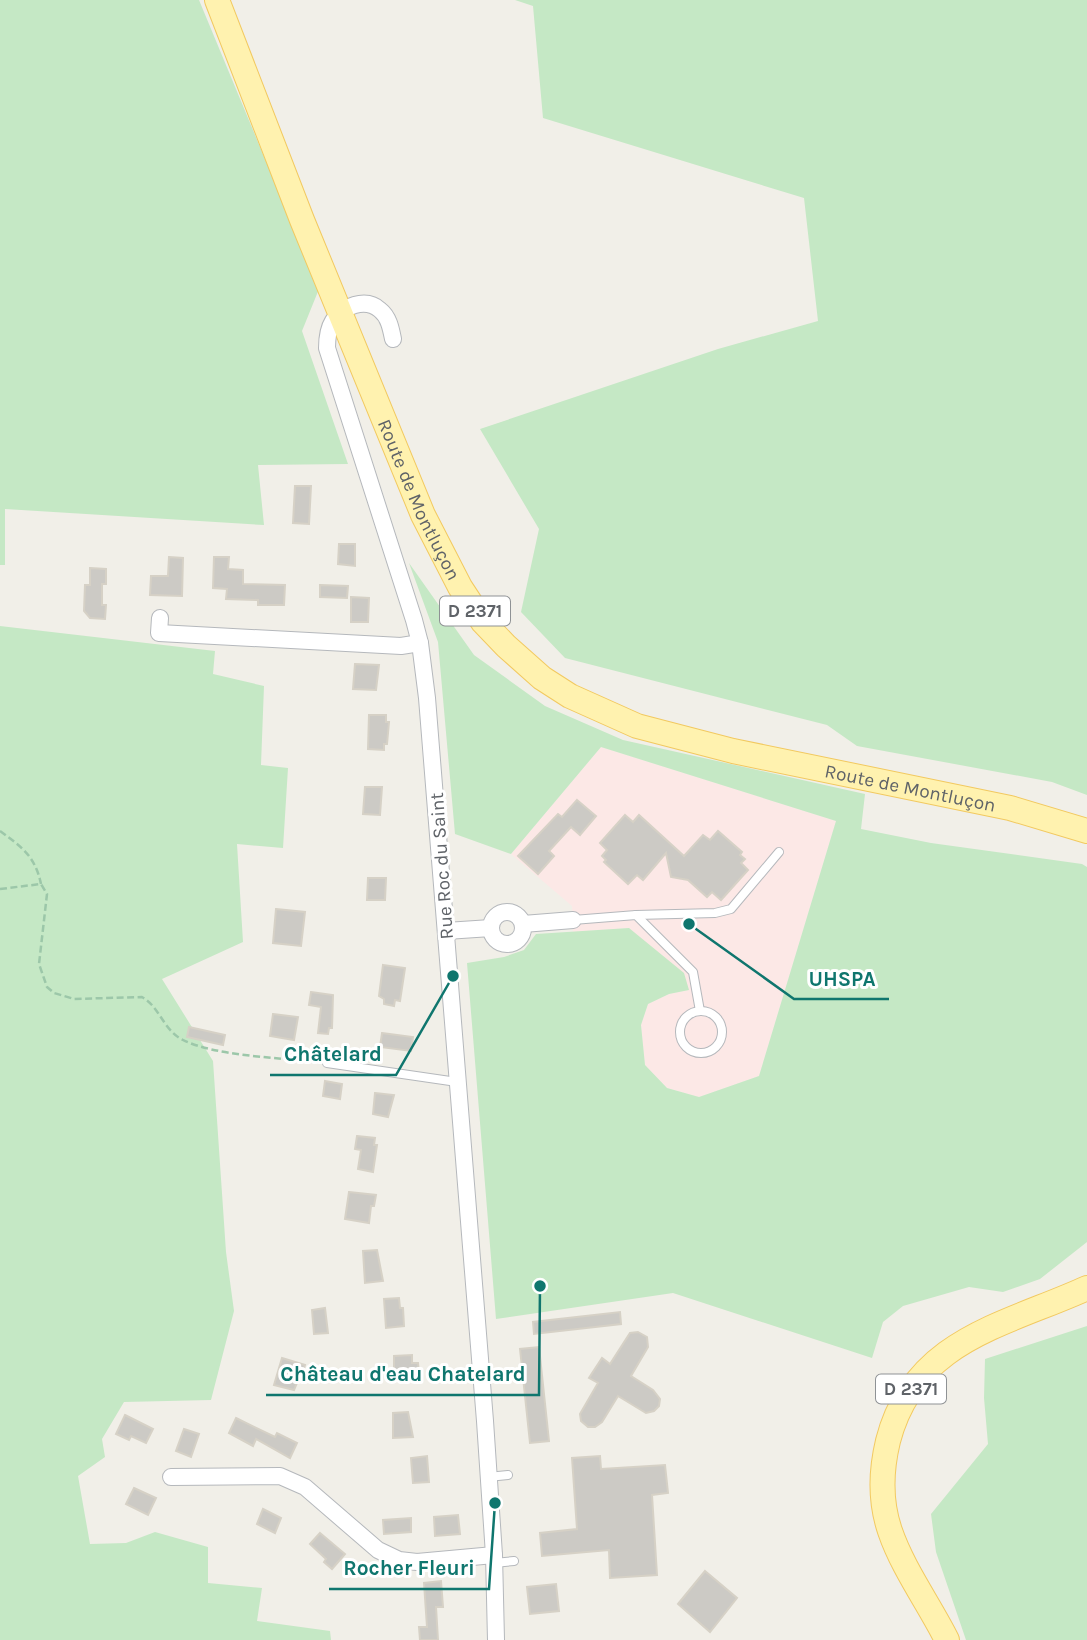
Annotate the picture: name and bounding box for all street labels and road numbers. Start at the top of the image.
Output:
street label: Route de Montluçon [373,416,465,584]
road number: D 2371 [440,596,510,626]
street label: Route de Montluçon [823,760,998,817]
street label: Rue Roc du Saint [426,792,458,940]
road number: D 2371 [876,1374,946,1404]

